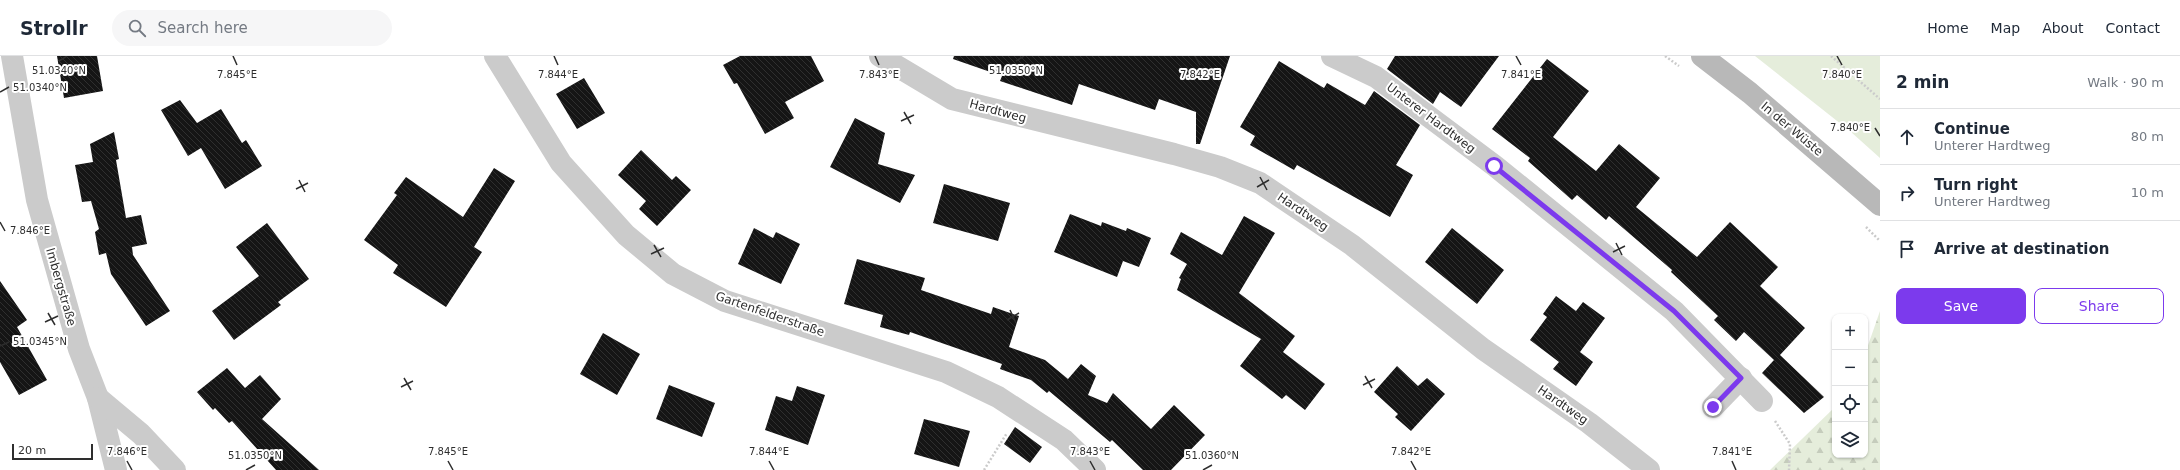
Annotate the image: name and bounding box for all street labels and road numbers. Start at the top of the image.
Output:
street label: Unterer Hardtweg [1384,80,1478,156]
street label: Hardtweg [968,97,1028,125]
street label: In der Wüste [1758,99,1826,159]
street label: Hardtweg [1275,190,1331,234]
street label: Imbergstraße [43,246,79,328]
street label: Gartenfelderstraße [714,289,826,339]
street label: Hardtweg [1535,383,1591,427]

